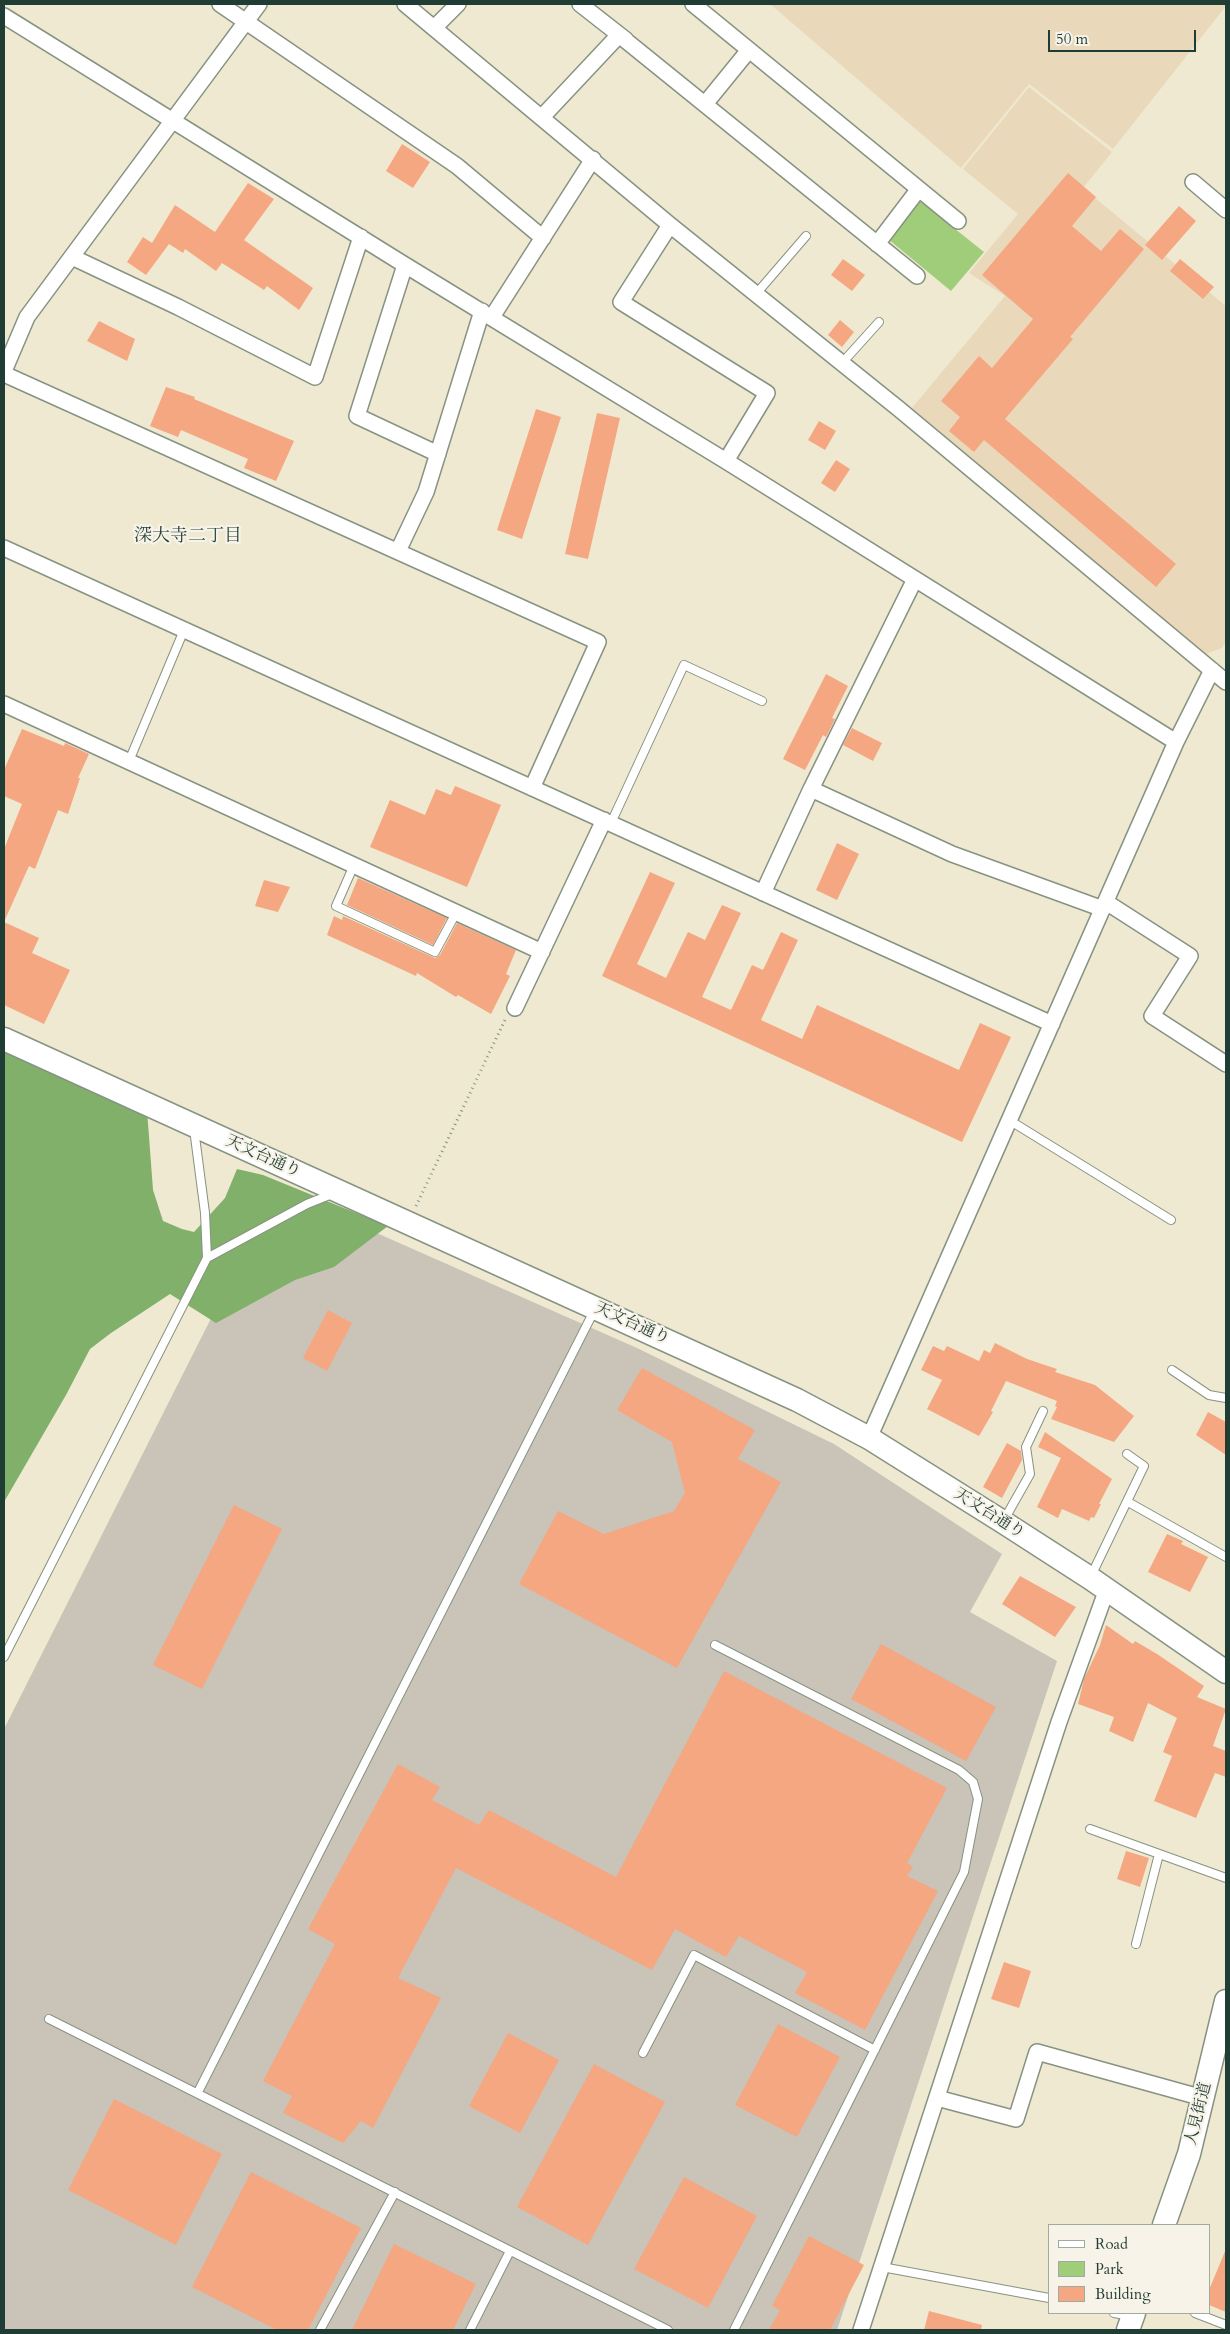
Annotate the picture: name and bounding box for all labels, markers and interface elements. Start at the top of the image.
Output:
scale bar [1050,20,1198,52]
text: 50 m [1056,29,1088,49]
district label: 深大寺二丁目 [134,526,242,548]
street label: 天文台通り [223,1132,303,1182]
street label: 天文台通り [592,1299,672,1349]
street label: 天文台通り [950,1485,1028,1543]
street label: 人見街道 [1182,2081,1216,2147]
legend [1048,2224,1210,2314]
text: Road [1095,2234,1128,2254]
text: Park [1095,2259,1124,2279]
text: Building [1095,2284,1151,2304]

